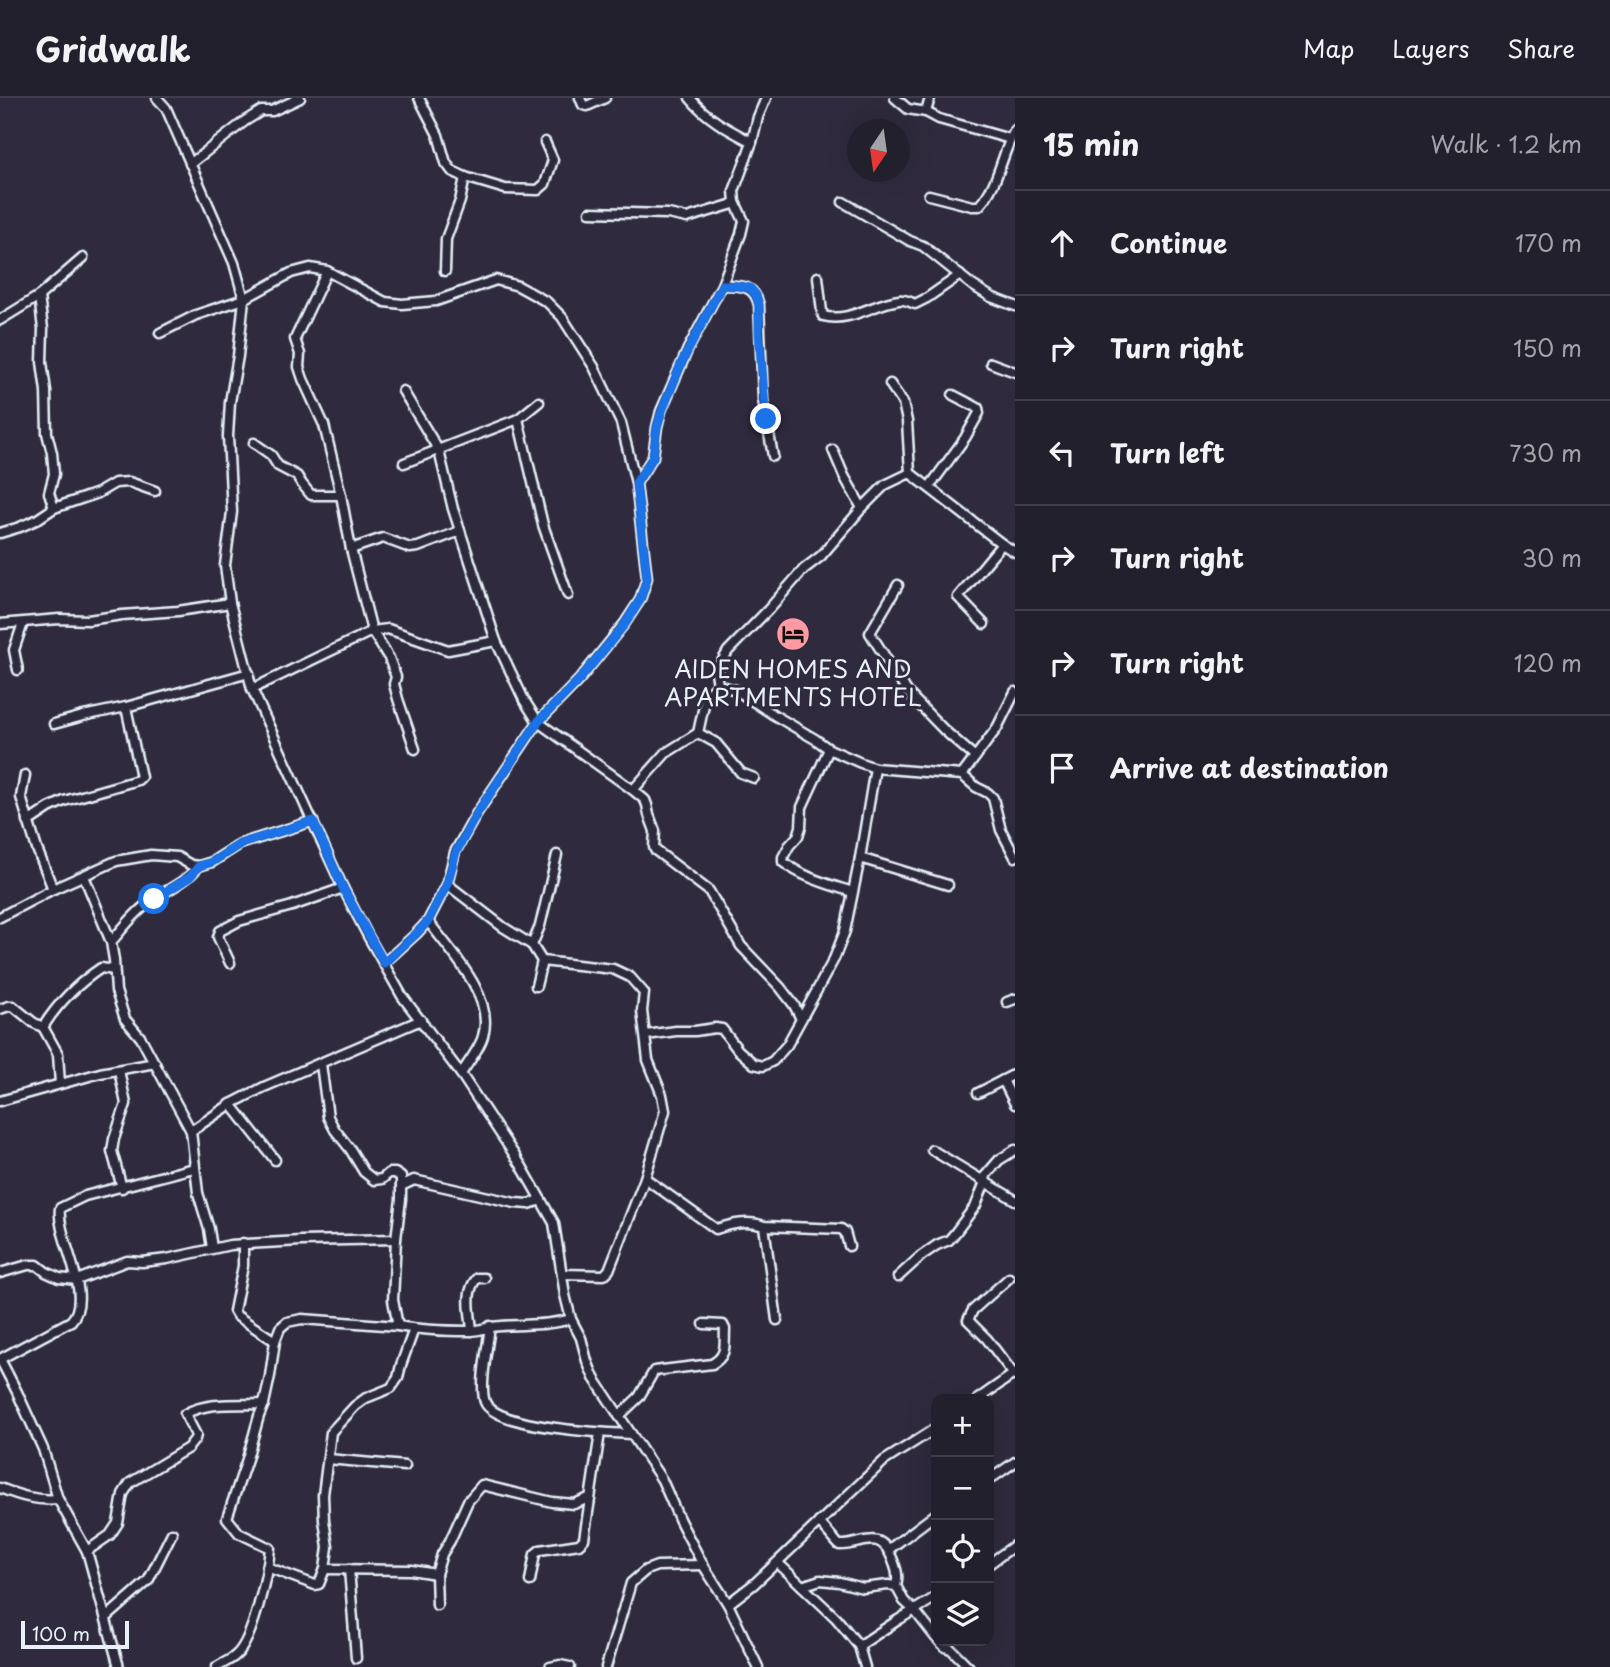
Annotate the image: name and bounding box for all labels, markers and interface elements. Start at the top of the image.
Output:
text: Gridwalk [35,23,191,73]
text: Map [1303,30,1354,66]
text: Layers [1392,30,1469,66]
text: Share [1507,30,1575,66]
north arrow [847,119,910,182]
text: 15 min [1043,121,1140,166]
text: Walk · 1.2 km [1430,126,1582,161]
text: Continue [1110,223,1227,262]
icon: ahead [1043,224,1081,262]
text: 170 m [1515,225,1582,260]
text: Turn right [1110,328,1244,367]
icon: right [1043,329,1081,367]
text: 150 m [1513,330,1582,365]
route end [750,403,781,434]
text: Turn left [1110,433,1225,472]
icon: left [1043,434,1081,472]
text: 730 m [1509,435,1582,470]
text: Turn right [1110,538,1244,577]
icon: right [1043,539,1081,577]
text: 30 m [1521,540,1582,575]
hotel icon: AIDEN HOMES AND APARTMENTS HOTEL [774,615,812,653]
text: Turn right [1110,643,1244,682]
icon: right [1043,644,1081,682]
text: 120 m [1514,645,1582,680]
place label: AIDEN HOMES AND APARTMENTS HOTEL [664,650,922,714]
text: Arrive at destination [1110,748,1389,787]
icon: arrive [1043,749,1081,787]
route start [138,883,169,914]
map controls [931,1394,994,1646]
button: + [931,1394,994,1457]
button: − [931,1457,994,1520]
button: locate [931,1520,994,1583]
button: layers [931,1583,994,1646]
scale bar [21,1618,130,1650]
text: 100 m [32,1619,90,1647]

